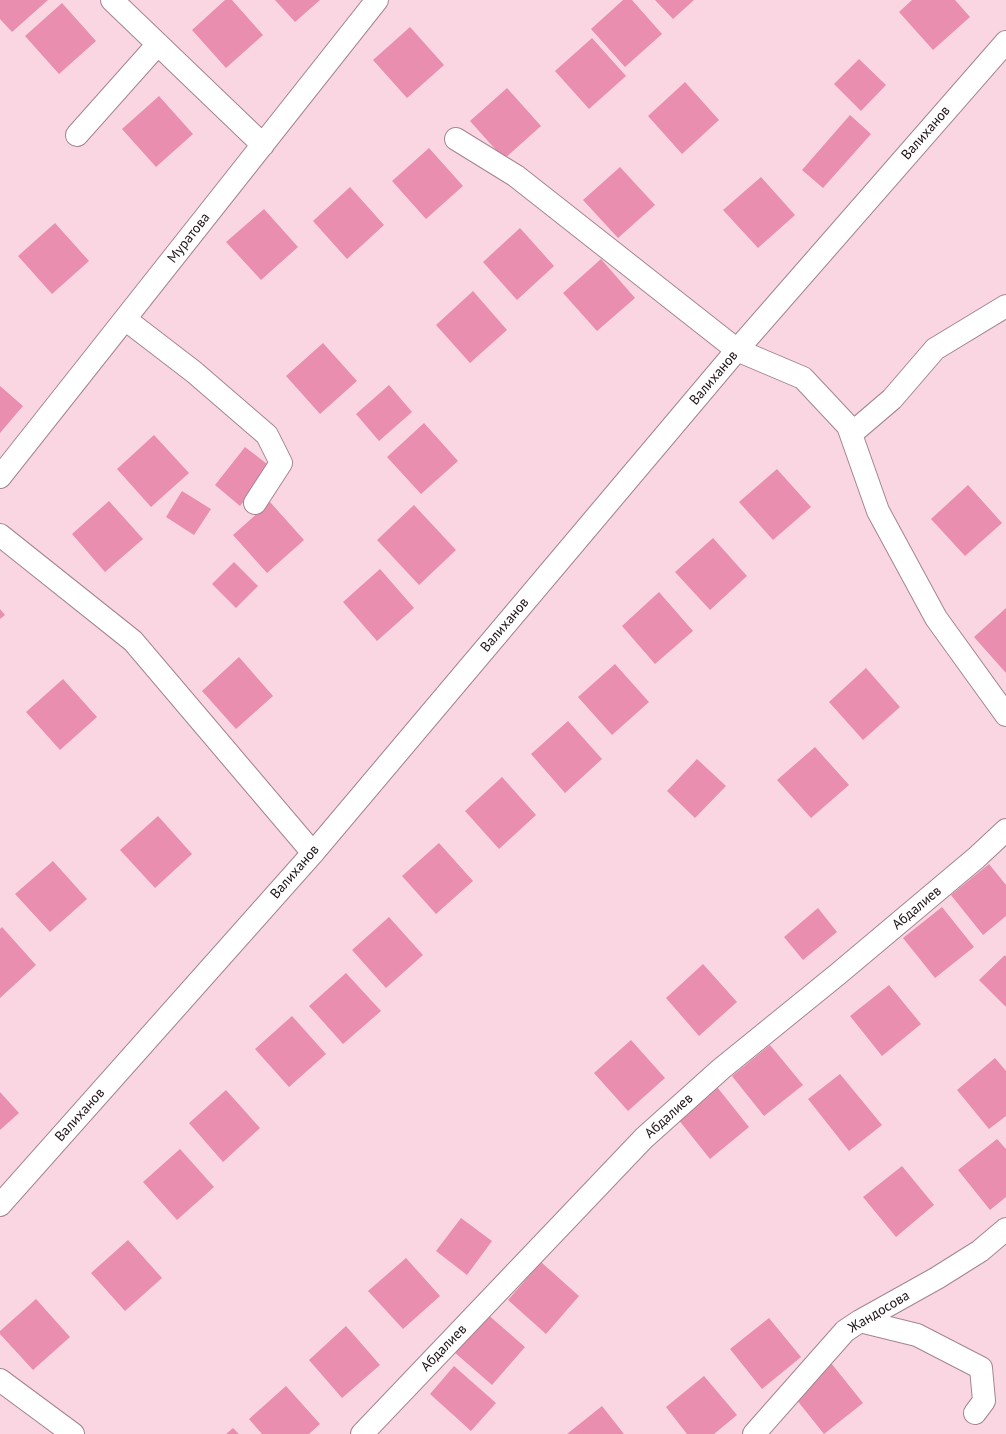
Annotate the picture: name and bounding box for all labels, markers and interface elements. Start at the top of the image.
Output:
street label: Валиханов [898,103,954,163]
street label: Муратова [164,210,214,266]
street label: Валиханов [686,347,742,409]
street label: Валиханов [477,594,533,656]
street label: Валиханов [267,842,323,902]
street label: Абдалиев [889,883,945,933]
street label: Валиханов [52,1085,108,1145]
street label: Абдалиев [641,1090,697,1142]
street label: Жандосова [845,1287,913,1337]
street label: Абдалиев [417,1321,471,1375]

